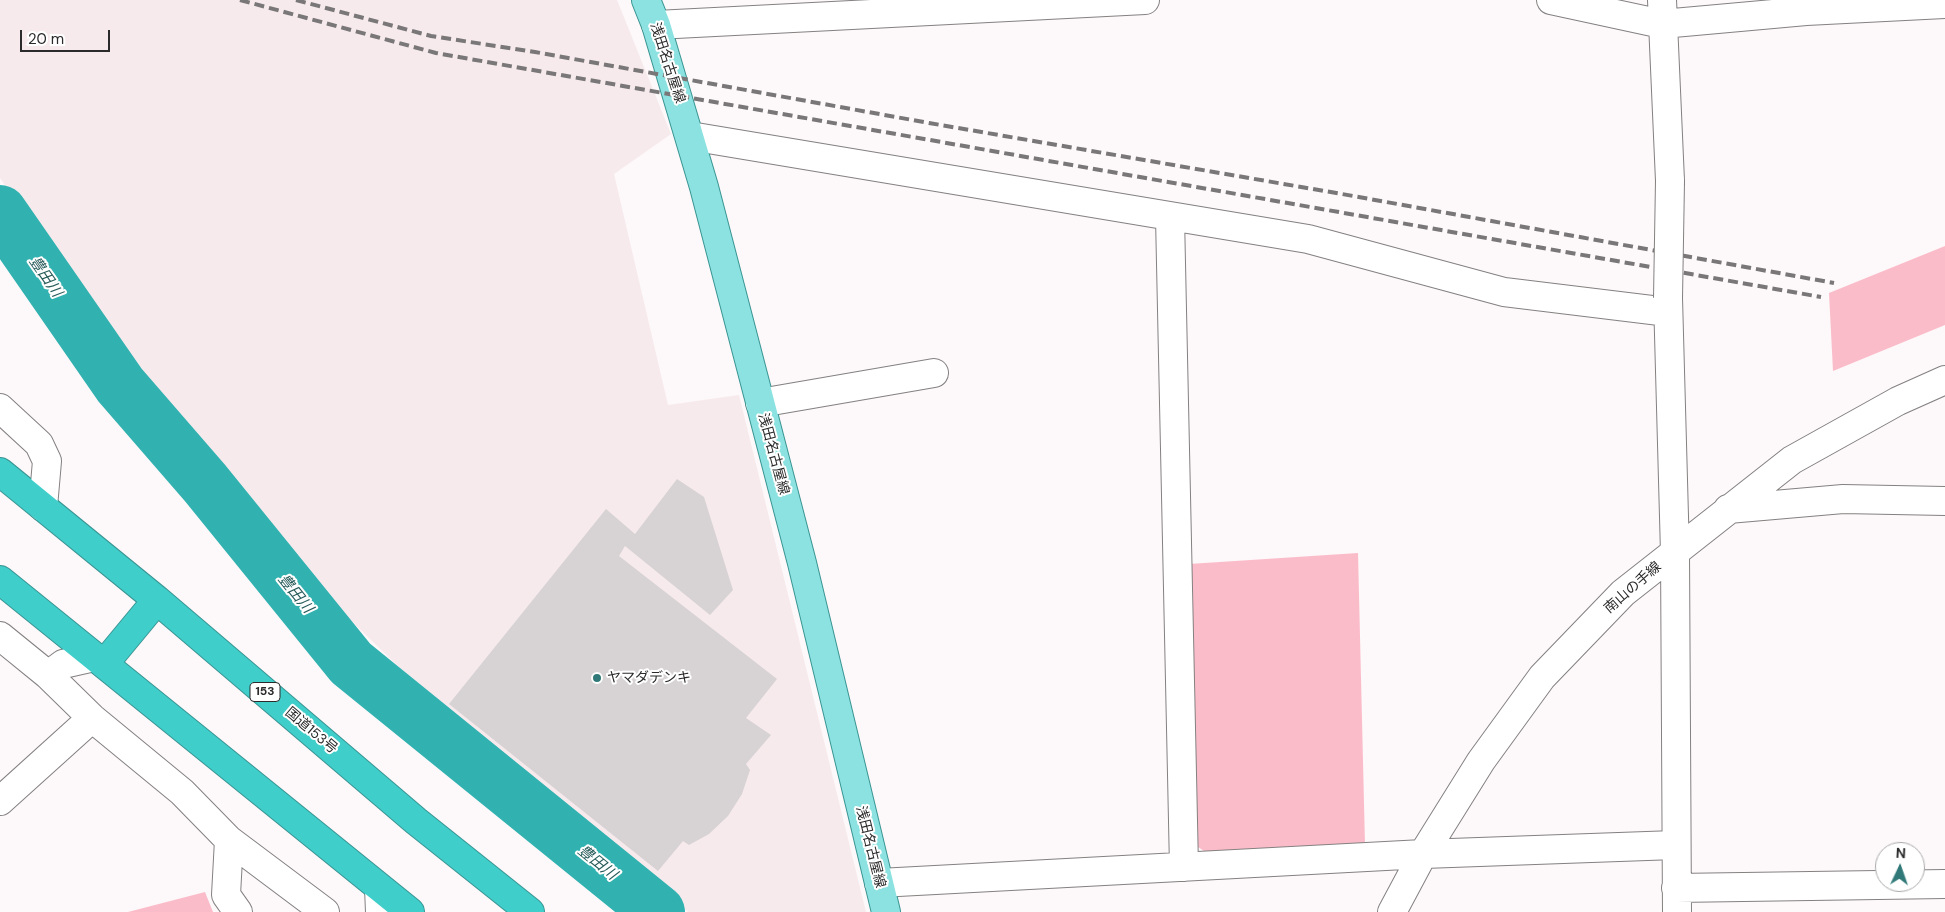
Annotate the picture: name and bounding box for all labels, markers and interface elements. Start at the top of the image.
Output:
scale bar [22,20,112,52]
street label: 浅田名古屋線 [646,20,688,106]
text: 20 m [28,29,64,49]
water label: 豊田川 [25,253,65,301]
street label: 浅田名古屋線 [754,411,792,497]
street label: 南山の手線 [1601,559,1665,617]
water label: 豊田川 [274,571,316,617]
place label: ヤマダデンキ [607,670,691,686]
marker: ヤマダデンキ [591,672,603,684]
road number: 153 [250,682,280,702]
street label: 国道153号 [281,704,341,758]
street label: 浅田名古屋線 [852,804,888,890]
water label: 豊田川 [574,842,620,884]
north arrow [1875,842,1925,892]
text: N [1895,844,1906,862]

